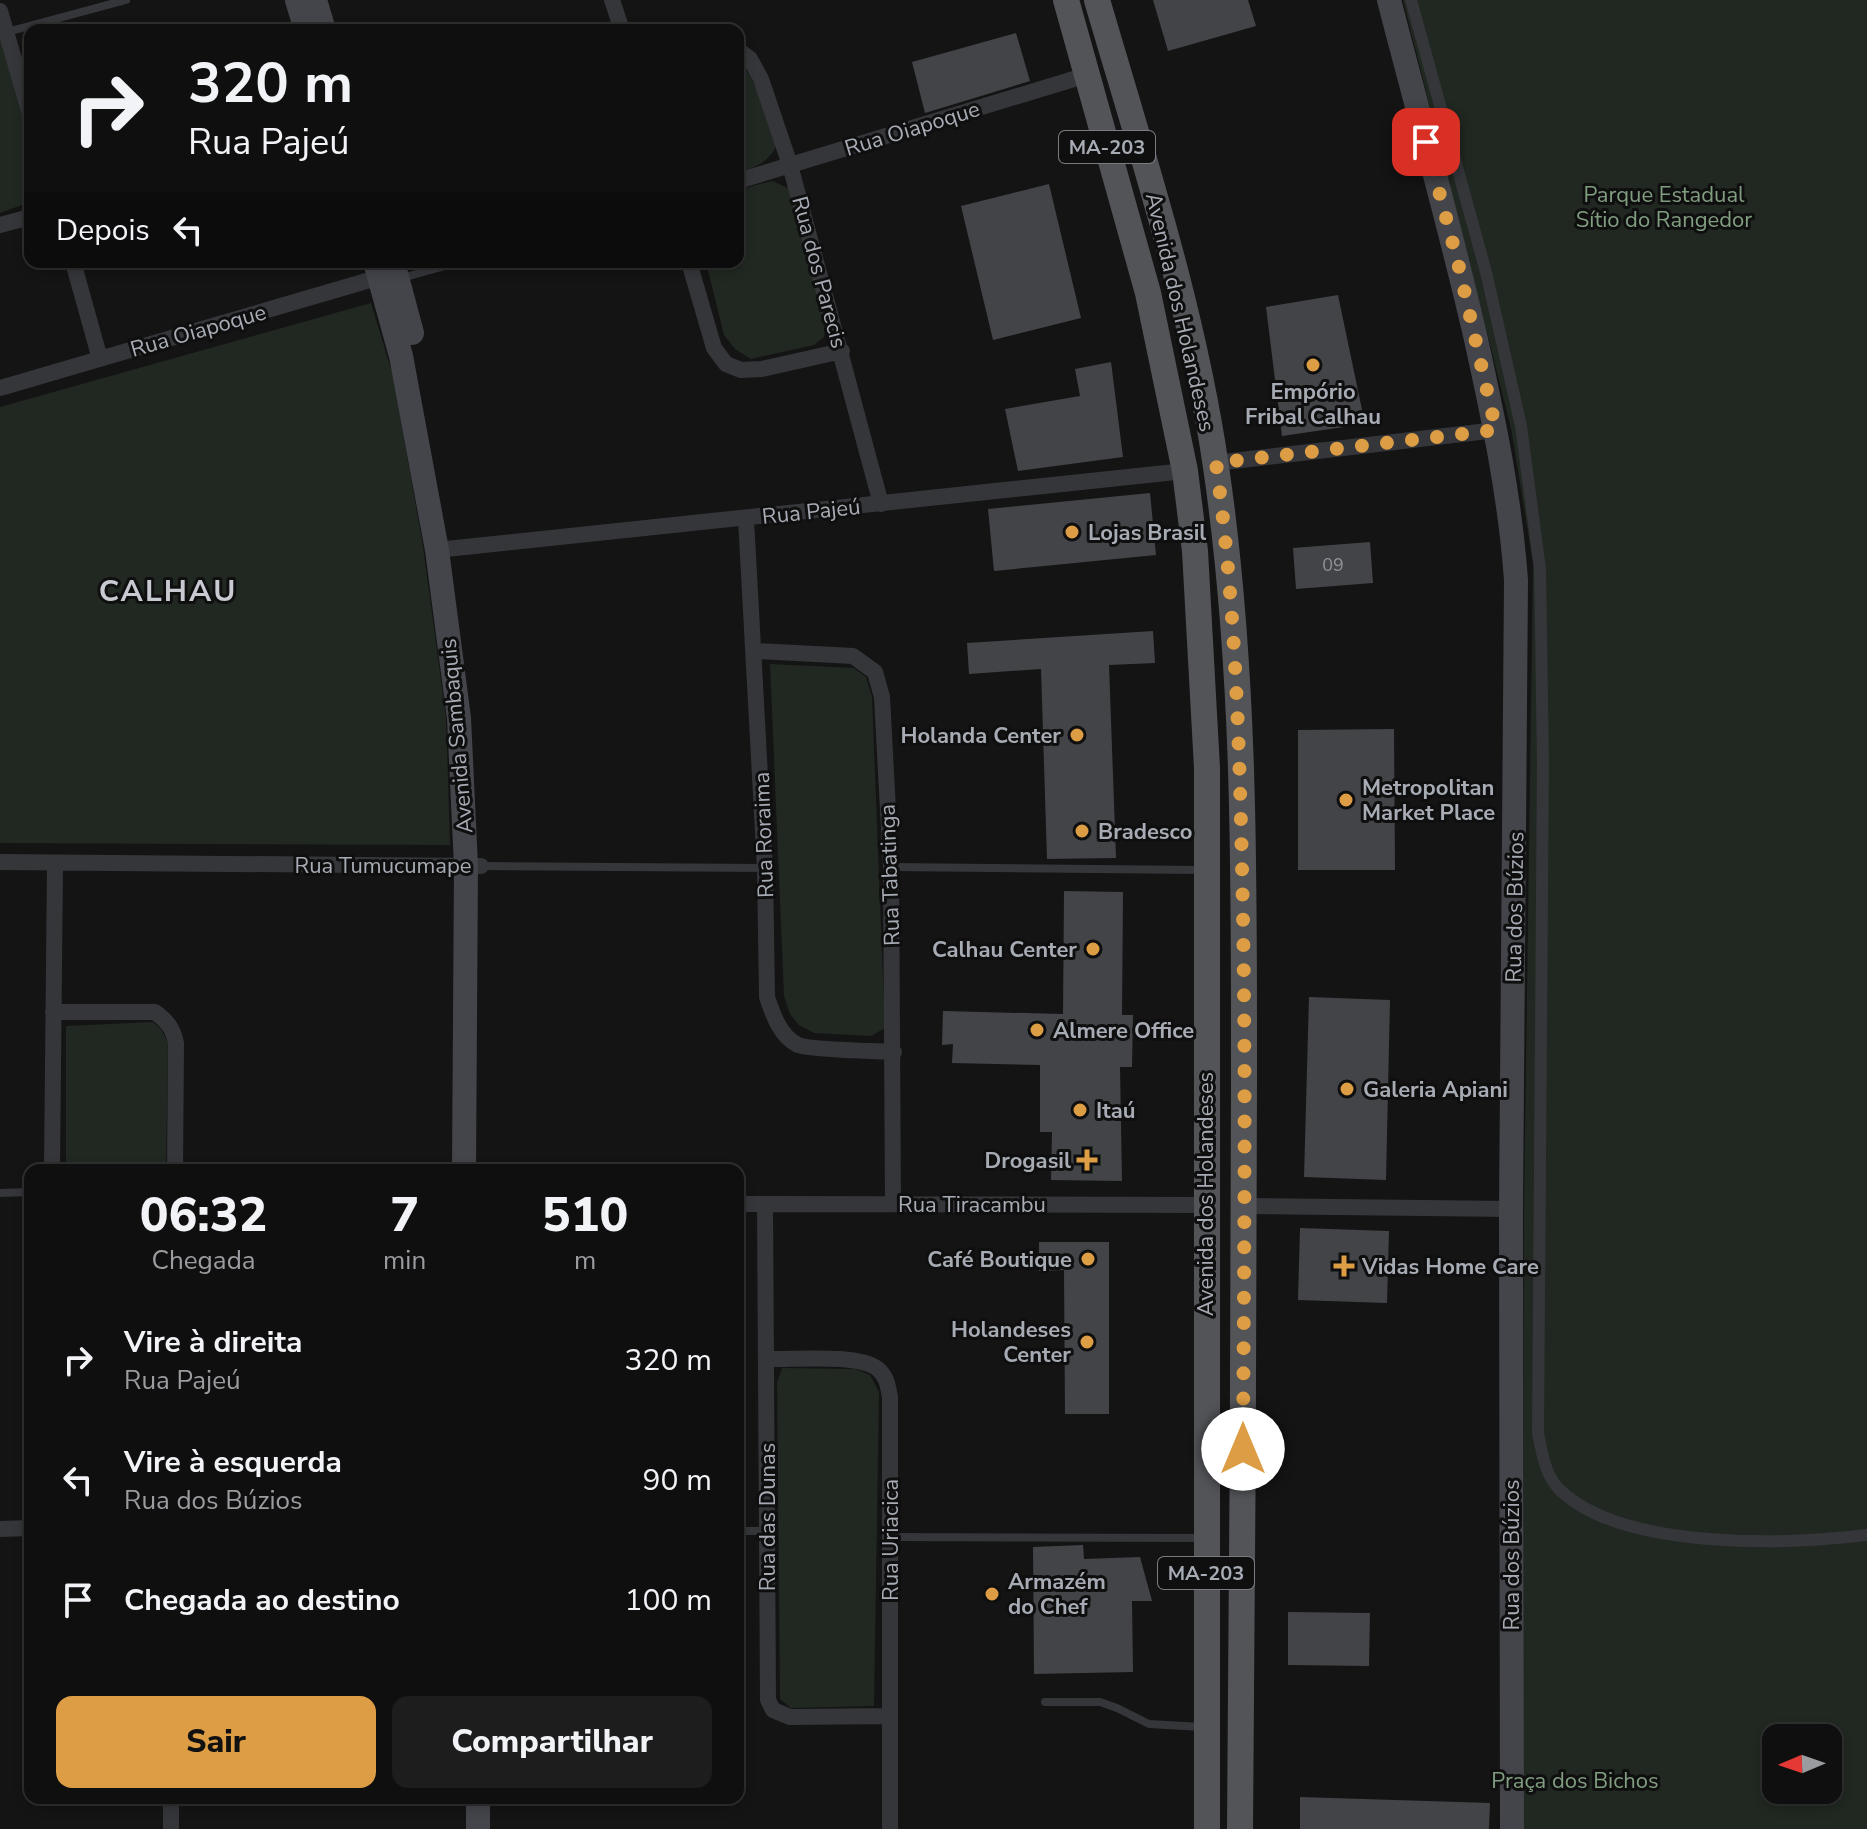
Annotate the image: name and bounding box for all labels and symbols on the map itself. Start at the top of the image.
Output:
street label: Rua Oiapoque [841,94,984,164]
pin [1392,108,1460,176]
road number: MA-203 [1059,131,1155,163]
park label: Parque Estadual Sítio do Rangedor [1576,180,1752,235]
street label: Avenida dos Holandeses [1138,190,1222,435]
street label: Rua dos Parecis [784,193,854,352]
street label: Rua Oiapoque [127,297,270,365]
marker: Empório Fribal Calhau [1304,356,1322,374]
place label: Empório Fribal Calhau [1245,377,1381,432]
street label: Rua Pajeú [760,492,862,532]
place label: Lojas Brasil [1088,518,1206,548]
marker: Lojas Brasil [1063,523,1081,541]
house number: 09 [1322,553,1344,577]
district label: CALHAU [99,571,237,612]
street label: Avenida Sambaquis [434,637,480,835]
place label: Holanda Center [900,721,1061,751]
marker: Holanda Center [1068,726,1086,744]
street label: Rua Roraima [747,771,781,899]
place label: Metropolitan Market Place [1362,773,1495,828]
marker: Metropolitan Market Place [1337,791,1355,809]
street label: Rua Tabatinga [873,804,907,946]
place label: Bradesco [1098,817,1192,847]
marker: Bradesco [1073,822,1091,840]
street label: Rua dos Búzios [1499,831,1531,983]
street label: Rua Tumucumape [294,851,472,881]
place label: Calhau Center [932,935,1077,965]
marker: Calhau Center [1084,940,1102,958]
place label: Almere Office [1053,1016,1194,1046]
marker: Almere Office [1028,1021,1046,1039]
street label: Avenida dos Holandeses [1191,1072,1221,1316]
place label: Galeria Apiani [1363,1075,1508,1105]
marker: Galeria Apiani [1338,1080,1356,1098]
place label: Itaú [1096,1096,1135,1126]
marker: Itaú [1071,1101,1089,1119]
place label: Drogasil [984,1146,1071,1176]
marker: Drogasil [1078,1151,1096,1169]
street label: Rua Tiracambu [898,1190,1046,1220]
place label: Café Boutique [927,1245,1072,1275]
marker: Café Boutique [1079,1250,1097,1268]
place label: Vidas Home Care [1361,1252,1539,1282]
marker: Vidas Home Care [1333,1255,1355,1277]
place label: Holandeses Center [951,1315,1071,1370]
marker: Holandeses Center [1078,1333,1096,1351]
position arrow [1201,1407,1285,1491]
street label: Rua das Dunas [753,1443,783,1591]
street label: Rua Uriacica [876,1479,906,1601]
street label: Rua dos Búzios [1497,1480,1527,1631]
road number: MA-203 [1158,1557,1254,1589]
place label: Armazém do Chef [1008,1567,1106,1622]
marker: Armazém do Chef [983,1585,1001,1603]
north arrow [1762,1724,1842,1804]
park label: Praça dos Bichos [1491,1766,1659,1796]

